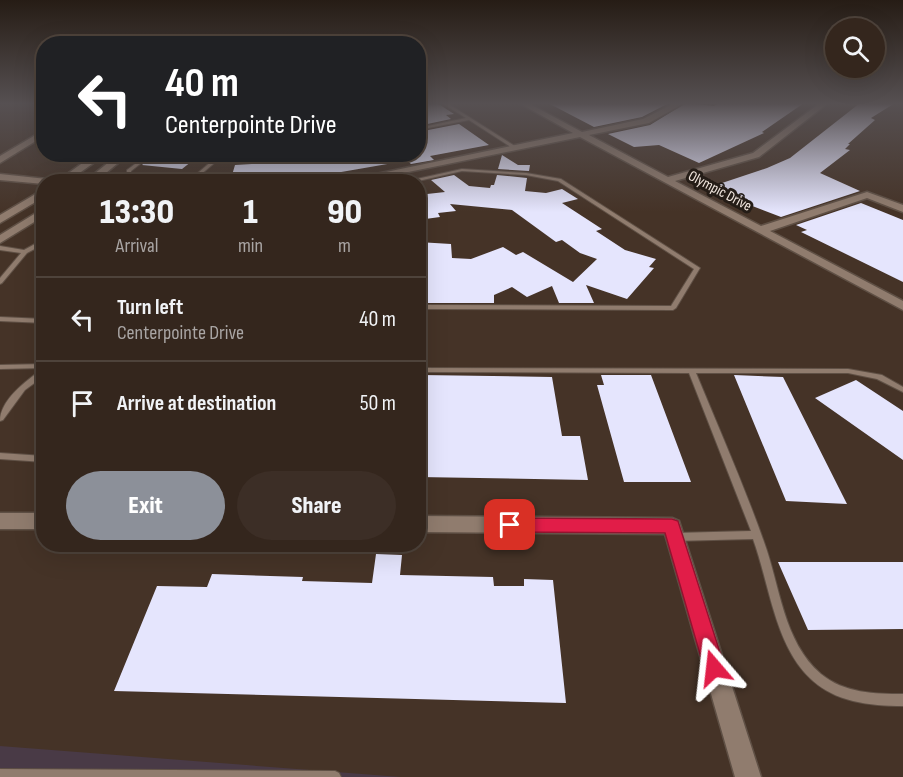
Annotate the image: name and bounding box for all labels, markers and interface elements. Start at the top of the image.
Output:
map controls [825,18,885,78]
button: search [825,18,885,78]
text: 40 m [165,58,239,109]
icon: left [66,60,144,138]
text: Centerpointe Drive [165,109,337,141]
street label: Olympic Drive [685,166,755,216]
text: 13:30 [100,191,174,234]
text: 1 [243,191,258,234]
text: 90 [327,191,362,234]
text: Arrival [115,234,158,258]
text: min [238,234,263,258]
text: m [338,234,351,258]
text: Turn left [117,294,183,321]
icon: left [66,303,99,336]
text: 40 m [359,306,396,333]
text: Centerpointe Drive [117,321,244,345]
icon: arrive [66,387,99,420]
text: Arrive at destination [117,390,276,417]
text: 50 m [360,390,396,417]
button: Exit [66,471,225,540]
button: Share [237,471,396,540]
pin [484,499,535,550]
icon: arrive [493,508,526,541]
position arrow [682,636,746,700]

